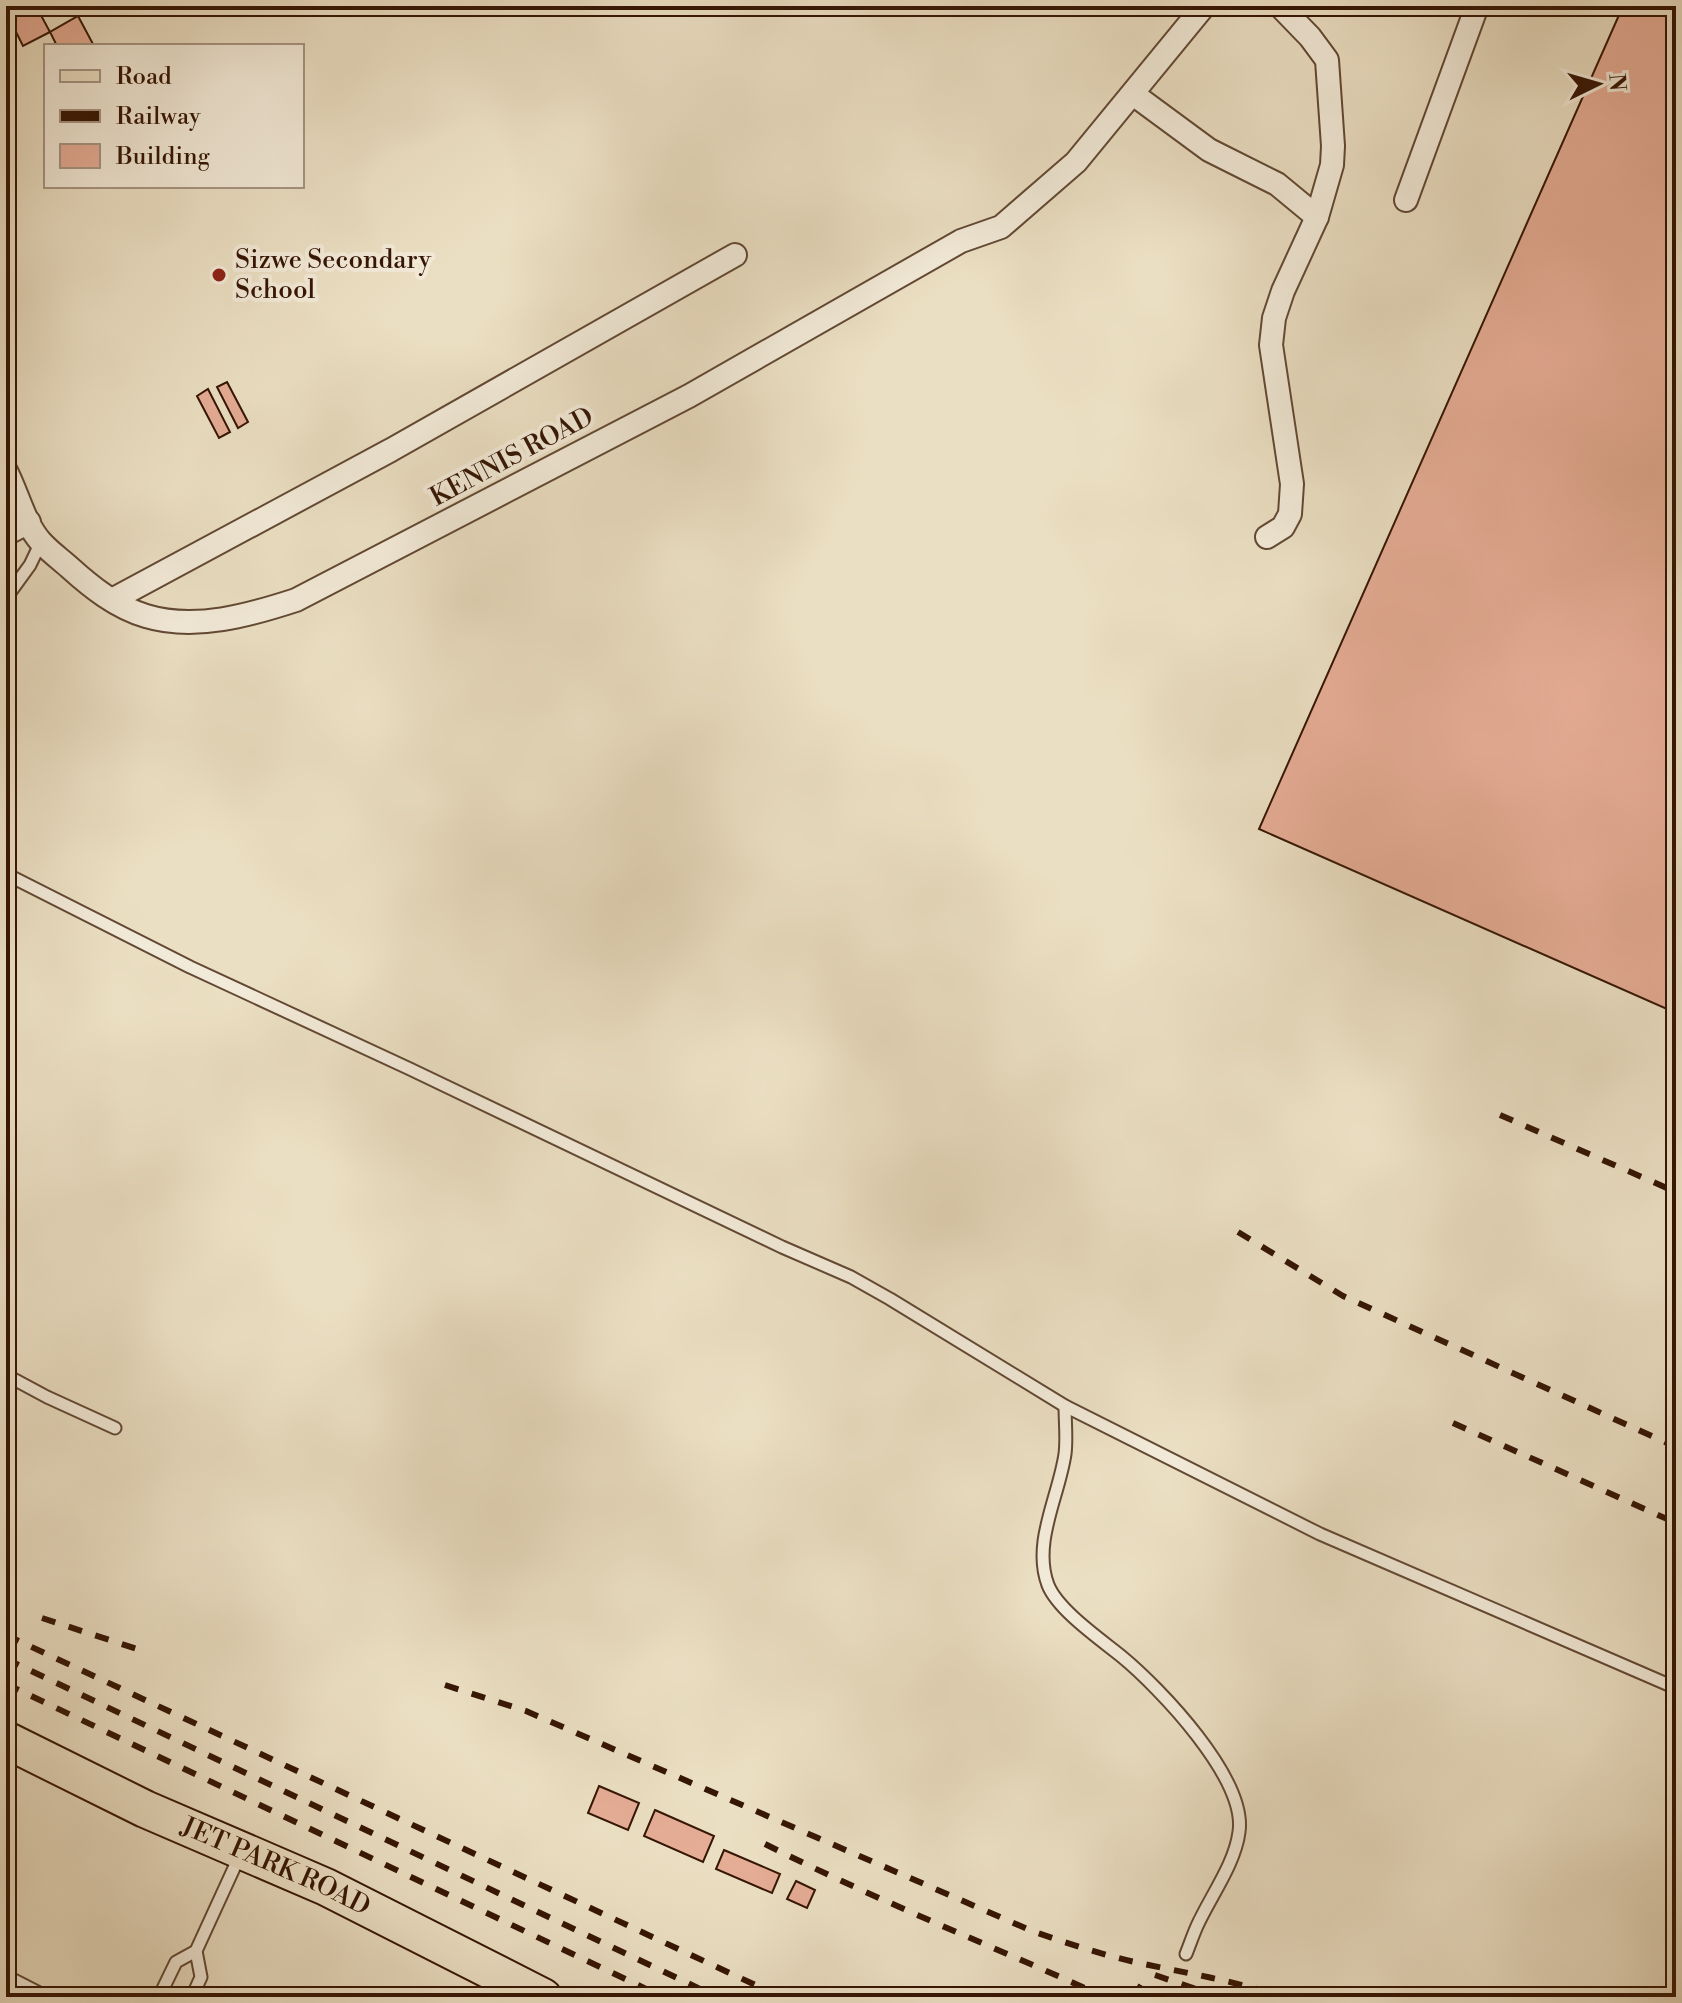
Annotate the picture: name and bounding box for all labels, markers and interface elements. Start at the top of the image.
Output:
legend [44,44,304,188]
north arrow [1558,44,1638,124]
text: Road [116,62,172,92]
text: N [1602,73,1631,93]
text: Railway [116,102,201,132]
text: Building [115,142,210,172]
place label: Sizwe Secondary School [235,244,432,306]
marker: Sizwe Secondary School [210,266,228,284]
street label: KENNIS ROAD [425,400,599,514]
street label: JET PARK ROAD [175,1810,376,1923]

